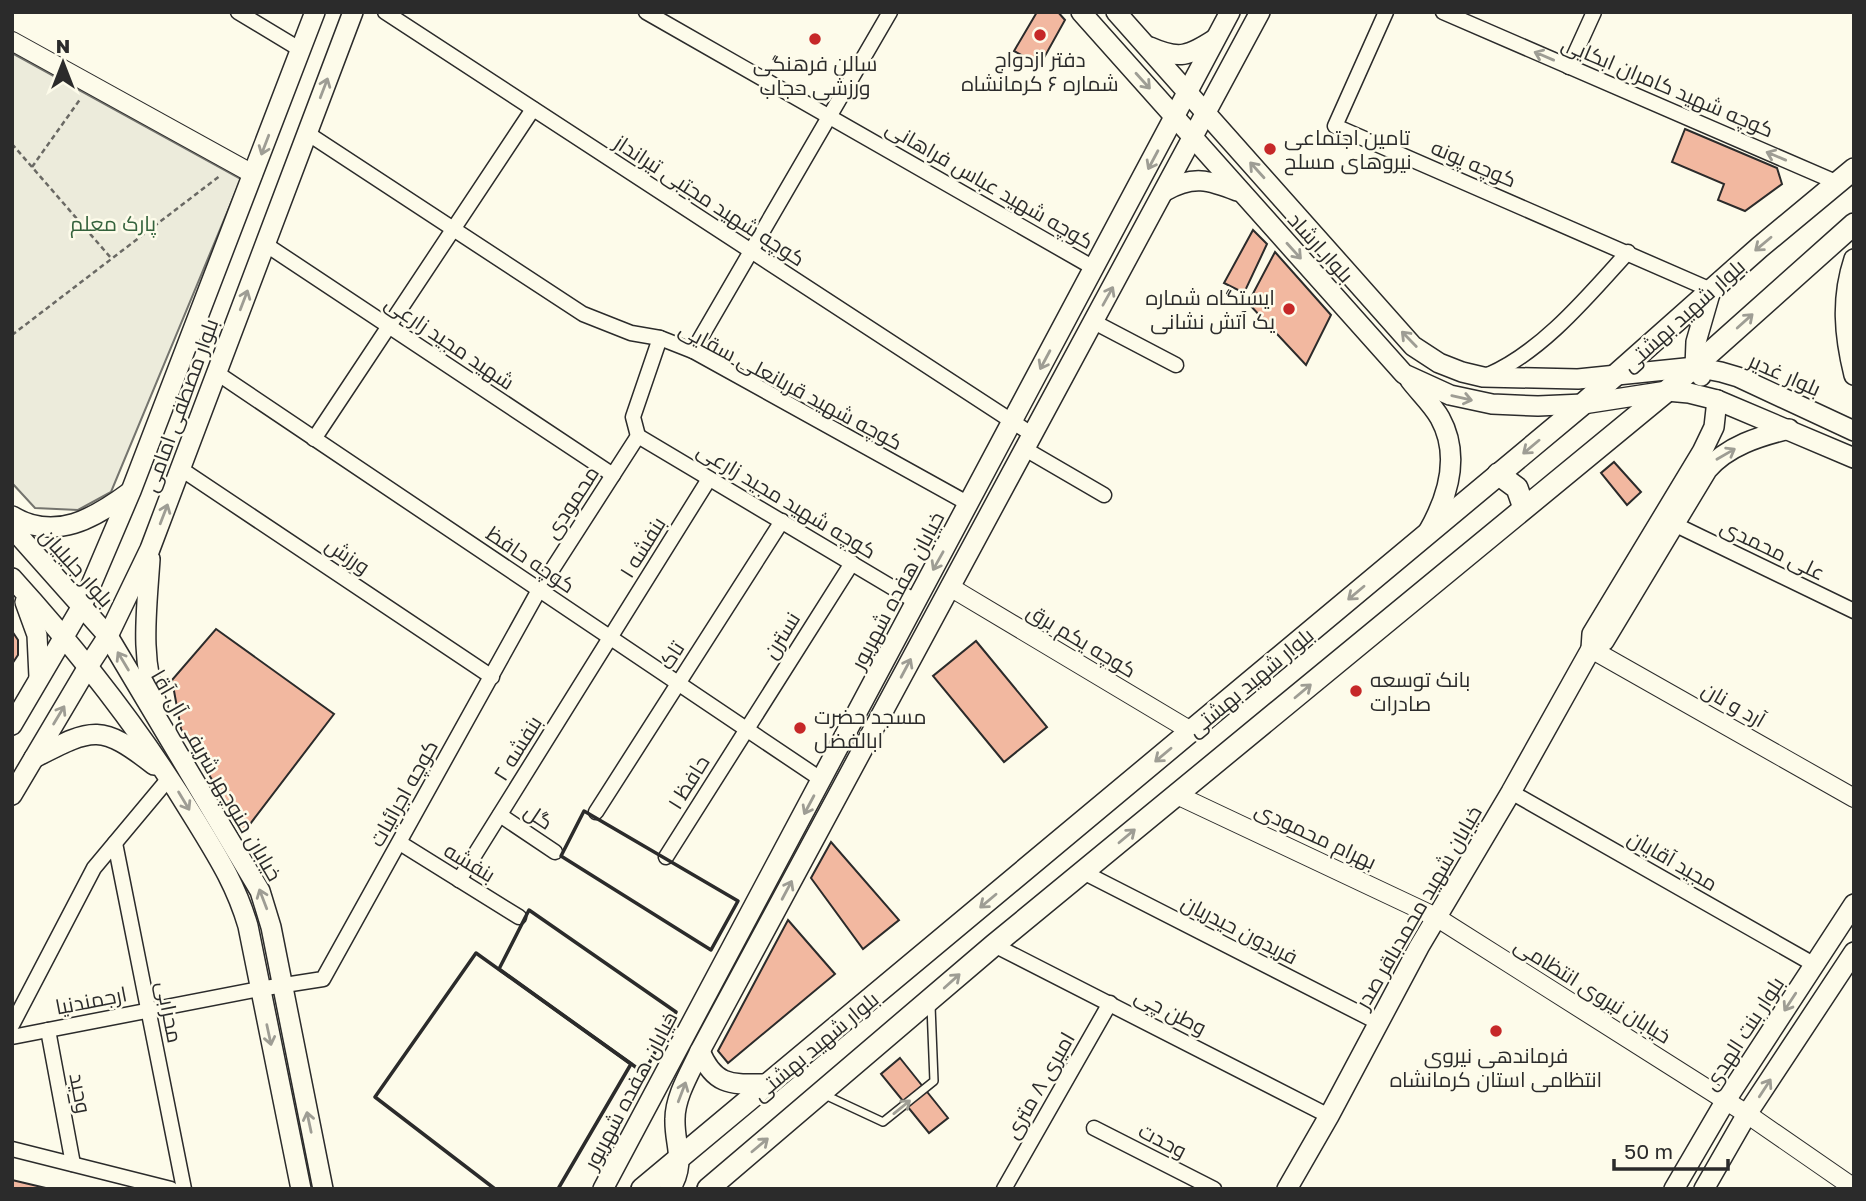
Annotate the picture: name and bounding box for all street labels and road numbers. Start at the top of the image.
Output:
street label: کوچه شهید کامران ابکایی [1557,30,1778,144]
street label: کوچه شهید عباس فراهانی [881,114,1098,256]
street label: کوچه شهید مجتبی تیرانداز [608,128,810,273]
street label: کوچه پونه [1427,133,1520,194]
street label: بلوار ارشاد [1283,207,1359,287]
street label: بلوار شهید بهشتی [1616,253,1751,378]
street label: شهید مجید زارعی [380,289,520,396]
street label: بلوار مصطفی امامی [137,315,224,495]
street label: کوچه شهید قربانعلی سقایی [674,315,907,457]
street label: بلوار غدیر [1744,346,1825,401]
street label: کوچه شهید مجید زارعی [692,436,881,566]
street label: محمودی [538,461,605,544]
street label: خیابان هفده شهریور [844,507,950,675]
street label: بنفشه ۱ [613,512,671,582]
street label: علی محمدی [1716,513,1830,586]
street label: کوچه حافظ [480,520,580,600]
street label: بلوار جلیلیان [34,522,119,613]
street label: ورزش [320,531,375,580]
street label: کوچه یکم برق [1022,597,1141,684]
street label: نسترن [757,607,806,664]
street label: بلوار شهید بهشتی [1182,622,1319,743]
street label: تاک [652,636,690,674]
street label: خیابان منوچهر شریفی آل آقا [144,665,288,886]
street label: آرد و نان [1697,675,1771,734]
street label: بنفشه ۲ [487,711,547,785]
street label: کوچه اجرائیات [363,735,445,852]
street label: حافظ ۱ [661,750,715,814]
street label: بهرام محمودی [1250,795,1381,876]
street label: گل [519,797,558,836]
street label: خیابان شهید محمدباقر صدر [1349,801,1488,1015]
street label: مجید آقایان [1623,824,1722,897]
street label: بنفشه [440,837,500,887]
street label: فریدون حیدریان [1177,889,1302,970]
street label: خیابان نیروی انتظامی [1509,931,1676,1050]
street label: بلوار بنت الهدی [1697,971,1790,1095]
street label: محرابی [150,979,189,1045]
street label: ارجمندنیا [53,980,129,1020]
street label: وطن چی [1130,982,1211,1042]
street label: بلوار شهید بهشتی [747,986,884,1107]
street label: خیابان هفده شهریور [577,1007,683,1175]
street label: امیری ۸ متری [998,1027,1081,1143]
street label: وحید [64,1071,98,1115]
street label: وحدت [1134,1117,1192,1163]

